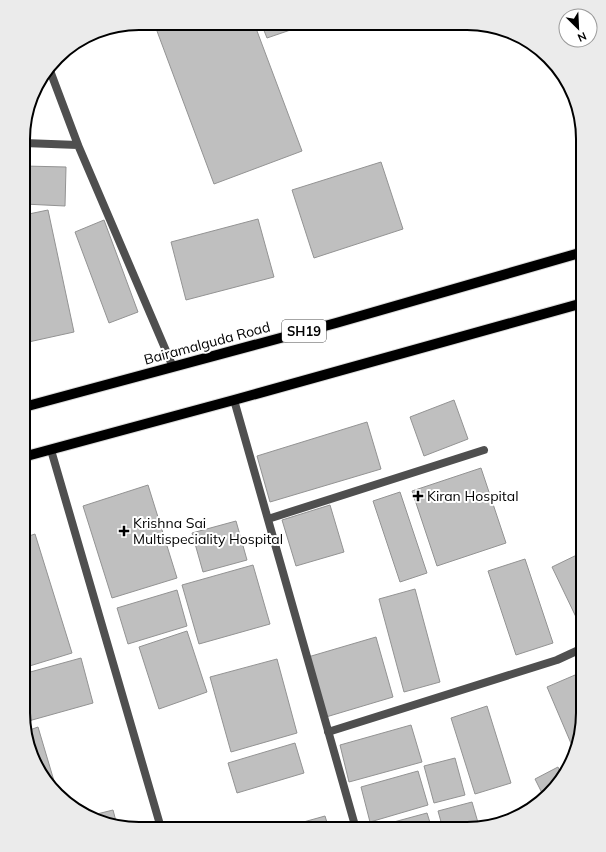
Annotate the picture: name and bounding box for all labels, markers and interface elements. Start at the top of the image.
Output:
north arrow [558,8,598,48]
text: N [575,29,589,45]
street label: Bairamalguda Road [142,317,272,369]
road number: SH19 [282,320,326,342]
place label: Kiran Hospital [427,487,519,505]
marker: Kiran Hospital [412,490,424,502]
place label: Krishna Sai Multispeciality Hospital [133,514,283,548]
marker: Krishna Sai Multispeciality Hospital [118,525,130,537]

